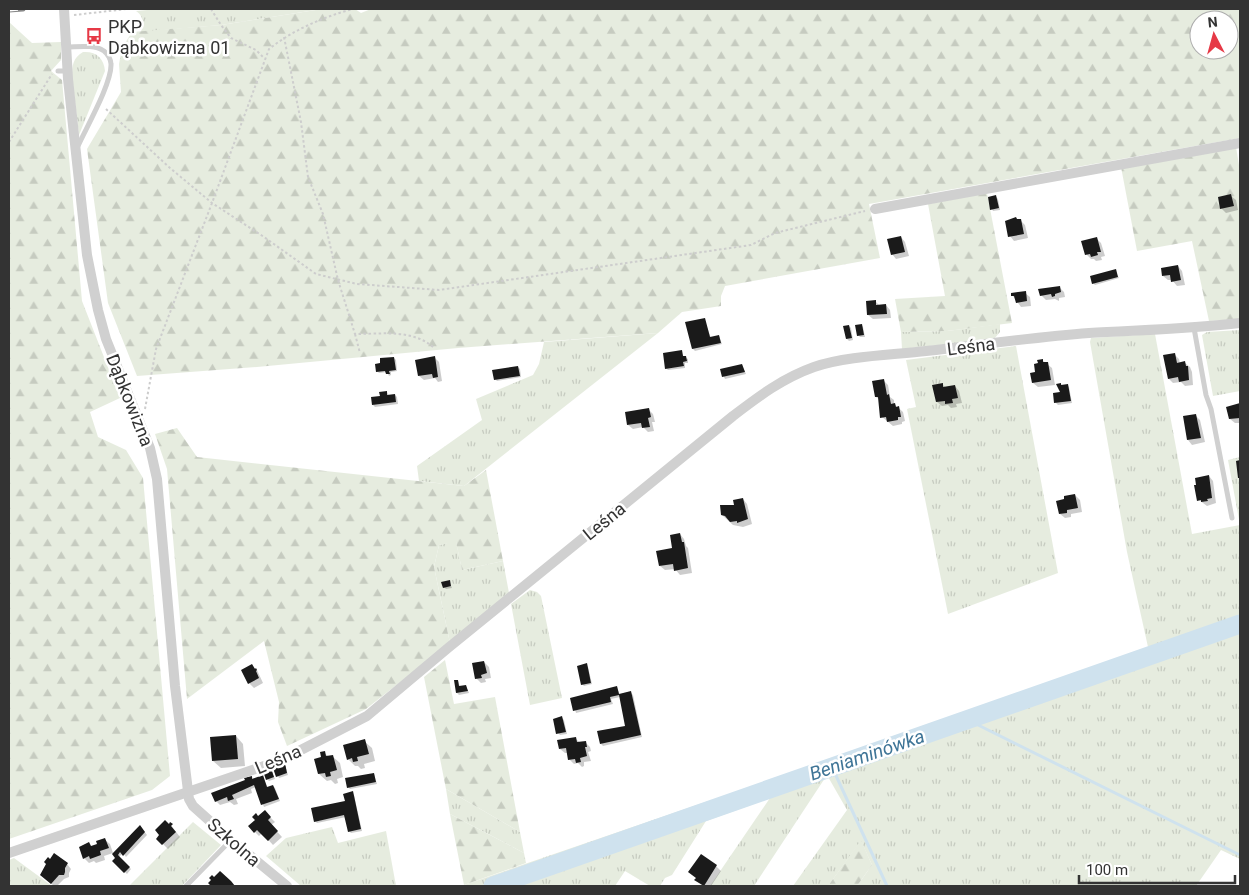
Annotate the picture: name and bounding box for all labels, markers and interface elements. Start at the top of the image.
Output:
north arrow [1189,10,1239,60]
text: N [1207,14,1218,31]
place label: PKP Dąbkowizna 01 [108,16,230,58]
bus stop icon: PKP Dąbkowizna 01 [84,26,104,46]
street label: Leśna [946,333,996,359]
street label: Dąbkowizna [102,351,158,449]
street label: Leśna [579,498,629,544]
water label: Beniaminówka [806,725,928,785]
street label: Leśna [252,740,304,778]
street label: Szkolna [203,813,265,871]
scale bar [1079,852,1235,884]
text: 100 m [1086,861,1128,879]

